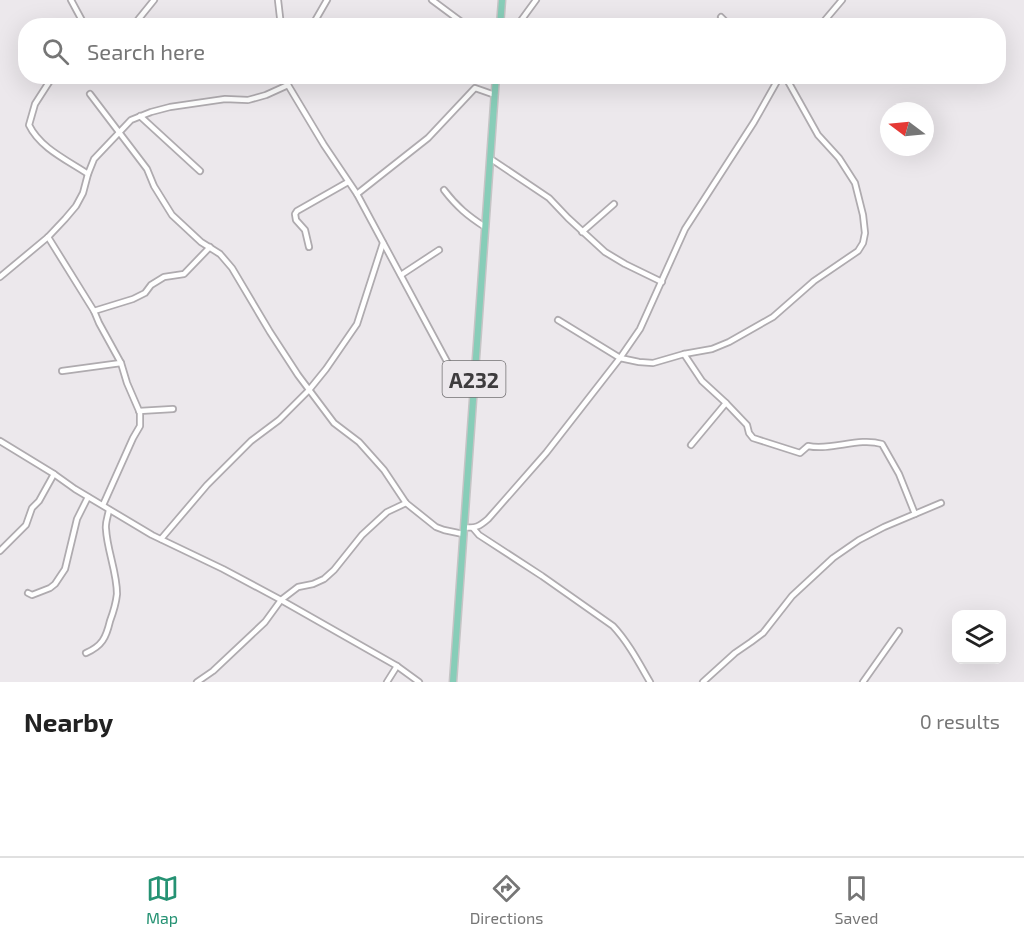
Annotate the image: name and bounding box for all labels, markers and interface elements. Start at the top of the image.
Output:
search box [18,18,1006,84]
icon: search [39,35,72,68]
text: Search here [87,38,205,64]
north arrow [880,102,934,156]
road number: A232 [442,361,506,397]
map controls [952,610,1006,664]
button: layers [952,610,1006,664]
text: Nearby [24,706,113,737]
text: 0 results [920,709,1000,733]
tab: Map [146,872,179,927]
tab: Directions [470,872,543,927]
tab: Saved [835,872,878,927]

